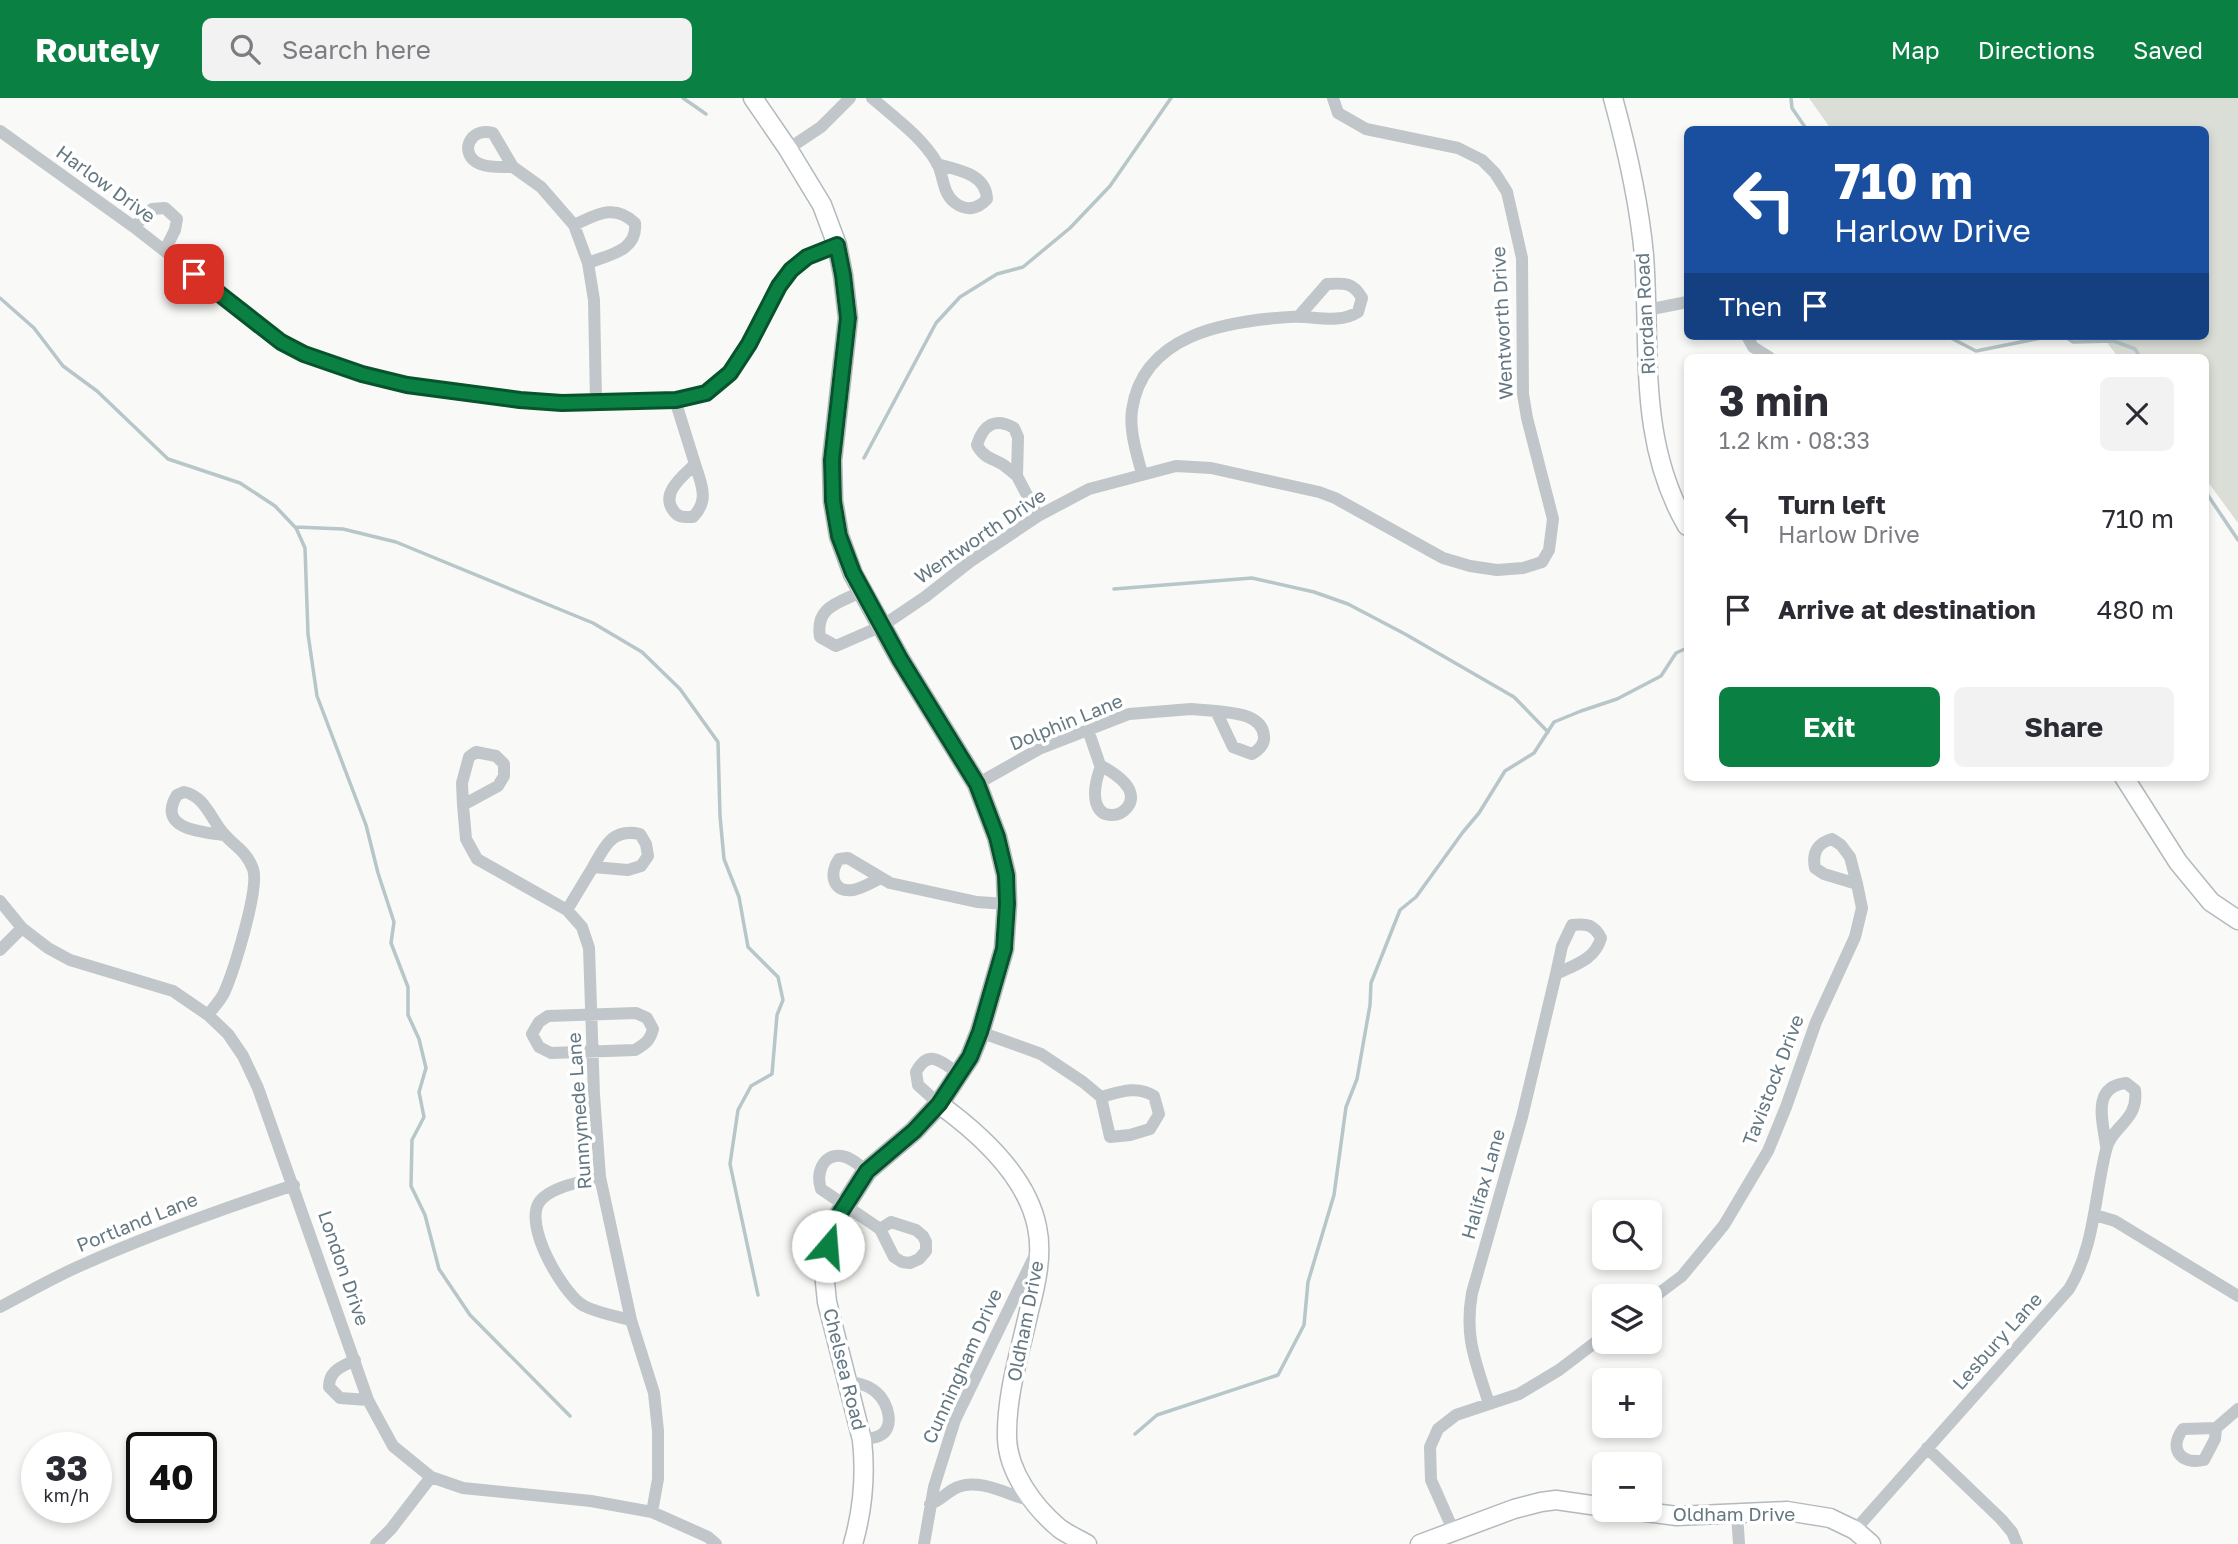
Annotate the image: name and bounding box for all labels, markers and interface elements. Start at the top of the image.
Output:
search box [202,18,692,81]
text: Routely [35,30,160,69]
icon: search [226,30,264,68]
text: Search here [282,34,431,65]
text: Map [1891,35,1940,64]
text: Directions [1978,35,2095,64]
text: Saved [2133,35,2203,64]
street label: Harlow Drive [52,140,160,227]
text: 710 m [1834,151,1973,210]
icon: left [1719,154,1810,245]
text: Harlow Drive [1834,211,2031,249]
pin [164,244,224,304]
street label: Wentworth Drive [1486,246,1517,400]
street label: Riordan Road [1630,252,1659,376]
icon: arrive [175,255,213,293]
icon: arrive [1796,287,1834,325]
text: Then [1719,291,1782,322]
text: 3 min [1719,375,1829,425]
button: close [2100,377,2174,451]
text: 1.2 km · 08:33 [1719,426,1870,454]
street label: Wentworth Drive [910,483,1050,588]
text: Turn left [1778,489,1886,520]
icon: left [1719,500,1757,538]
text: 710 m [2102,503,2174,534]
text: Harlow Drive [1778,520,1920,548]
icon: arrive [1719,591,1757,629]
text: Arrive at destination [1778,594,2036,625]
text: 480 m [2097,594,2174,625]
button: Exit [1719,687,1940,767]
button: Share [1954,687,2174,767]
street label: Dolphin Lane [1006,688,1126,755]
street label: Tavistock Drive [1737,1011,1808,1148]
street label: Runnymede Lane [562,1032,595,1190]
street label: Halifax Lane [1456,1126,1509,1241]
street label: Portland Lane [73,1187,201,1256]
map controls [1592,1200,1662,1522]
button: search [1592,1200,1662,1270]
street label: London Drive [314,1207,375,1328]
position arrow [791,1209,865,1283]
street label: Oldham Drive [1002,1258,1048,1383]
button: layers [1592,1284,1662,1354]
street label: Cunningham Drive [917,1285,1006,1447]
street label: Lesbury Lane [1947,1287,2046,1394]
street label: Chelsea Road [819,1306,872,1432]
button: + [1592,1368,1662,1438]
speed limit sign: 40 [126,1432,217,1523]
text: 33 [45,1447,88,1489]
button: − [1592,1452,1662,1522]
text: km/h [44,1484,89,1506]
street label: Oldham Drive [1673,1502,1795,1525]

